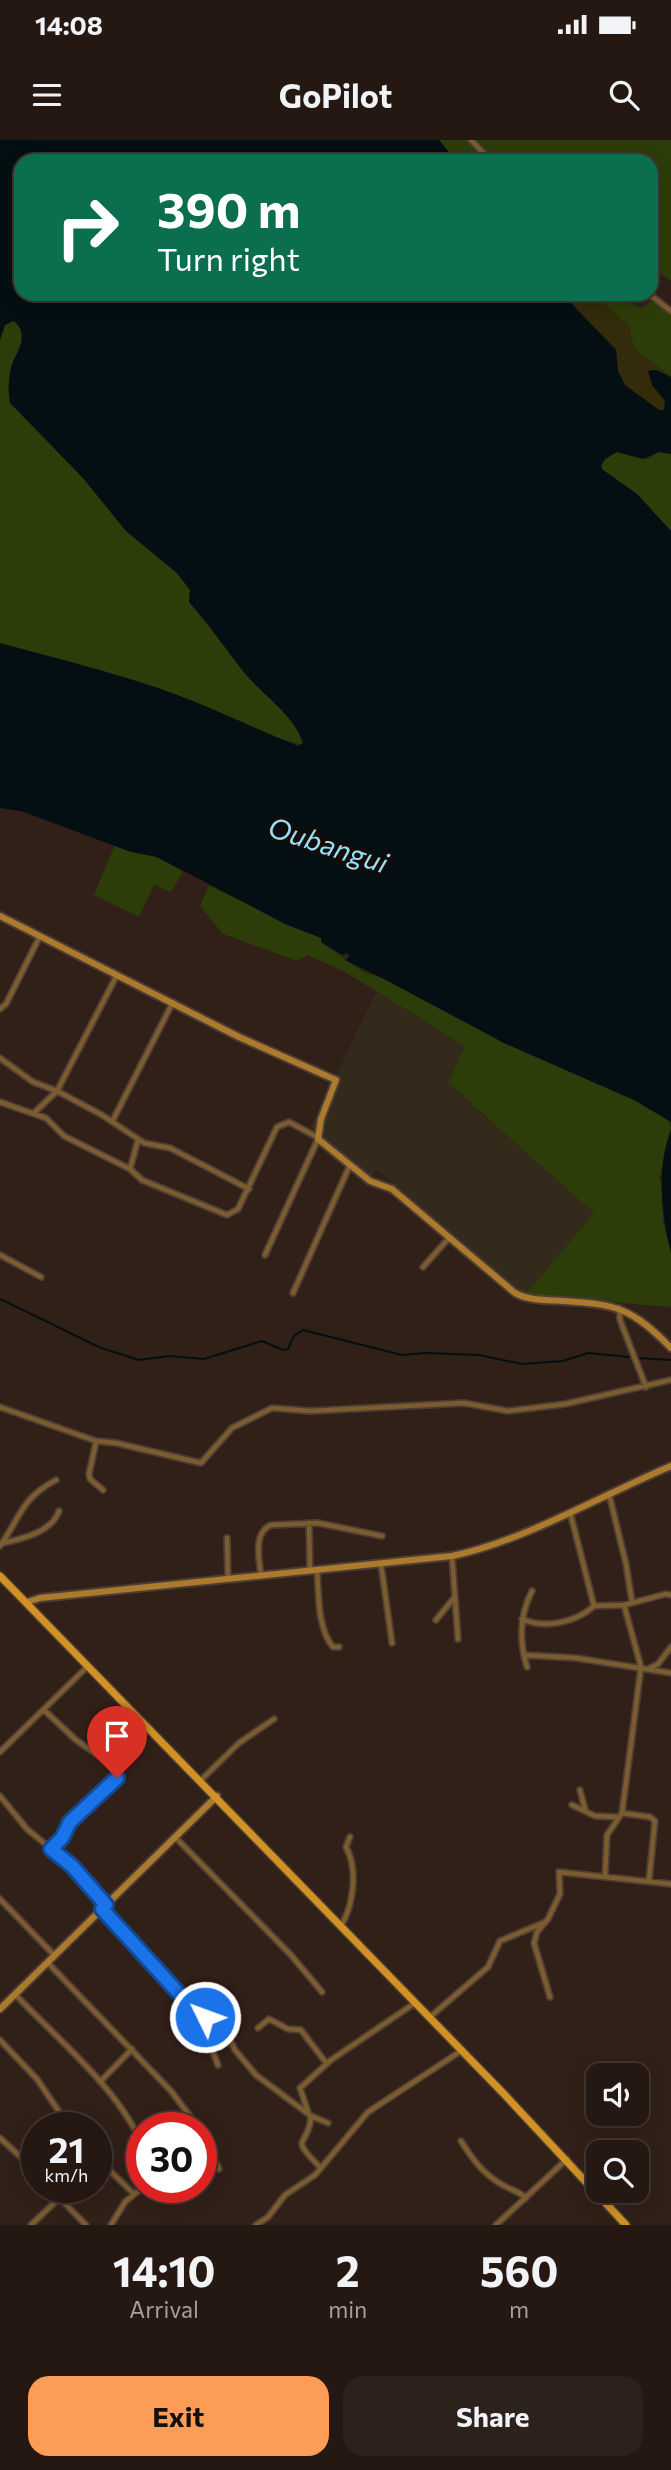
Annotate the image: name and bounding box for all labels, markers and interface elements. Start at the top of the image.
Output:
text: 14:08 [35,9,103,40]
text: GoPilot [279,75,392,115]
icon: menu [28,76,66,114]
icon: search [605,76,643,114]
text: 390 m [157,178,300,238]
icon: right [42,182,133,273]
text: Turn right [157,238,300,278]
water label: Oubangui [264,809,393,880]
pin [87,1706,147,1778]
icon: arrive [98,1717,136,1755]
position arrow [168,1980,242,2054]
map controls [586,2063,649,2203]
button: sound [586,2063,649,2126]
speed limit sign: 30 [126,2112,217,2203]
text: 21 [49,2127,84,2170]
button: search [586,2140,649,2203]
text: km/h [45,2164,88,2186]
text: 14:10 [113,2244,215,2296]
text: 2 [336,2244,360,2296]
text: 560 [480,2244,558,2296]
text: Arrival [129,2295,199,2323]
text: min [328,2295,367,2323]
text: m [509,2295,529,2323]
button: Exit [28,2376,329,2456]
button: Share [343,2376,643,2456]

